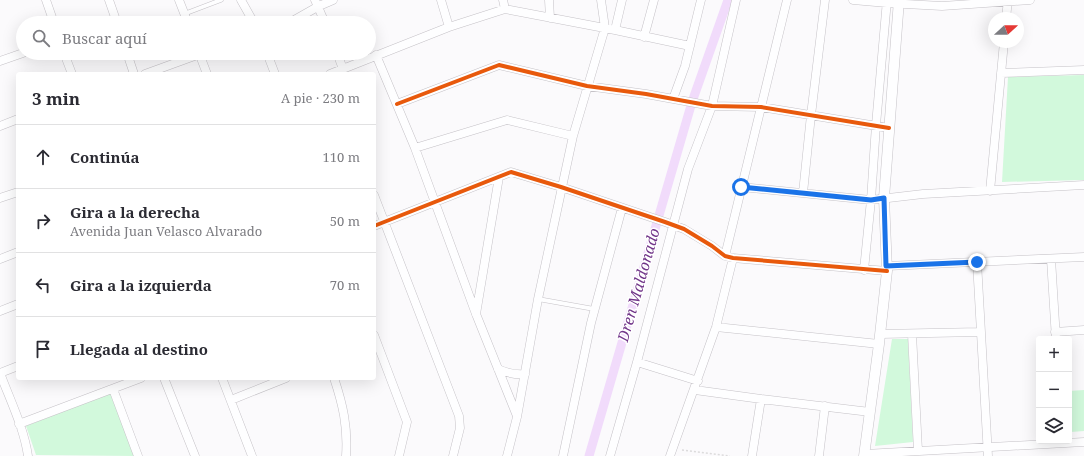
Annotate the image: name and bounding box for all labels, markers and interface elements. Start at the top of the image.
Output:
north arrow [988,12,1024,48]
search box [16,16,376,60]
icon: search [30,27,52,49]
text: Buscar aquí [62,28,147,48]
text: 3 min [32,87,80,110]
text: A pie · 230 m [281,89,360,107]
icon: ahead [32,146,54,168]
text: Continúa [70,147,140,167]
text: 110 m [323,148,360,166]
route start [732,178,750,196]
text: Gira a la derecha [70,202,200,222]
icon: right [32,210,54,232]
text: 50 m [330,212,360,230]
text: Avenida Juan Velasco Alvarado [70,222,262,240]
water label: Dren Maldonado [612,226,664,345]
route end [968,253,986,271]
icon: left [32,274,54,296]
text: Gira a la izquierda [70,275,212,295]
text: 70 m [330,276,360,294]
map controls [1036,336,1072,444]
button: + [1036,336,1072,372]
icon: arrive [32,338,54,360]
text: Llegada al destino [70,339,208,359]
button: − [1036,372,1072,408]
button: layers [1036,408,1072,444]

